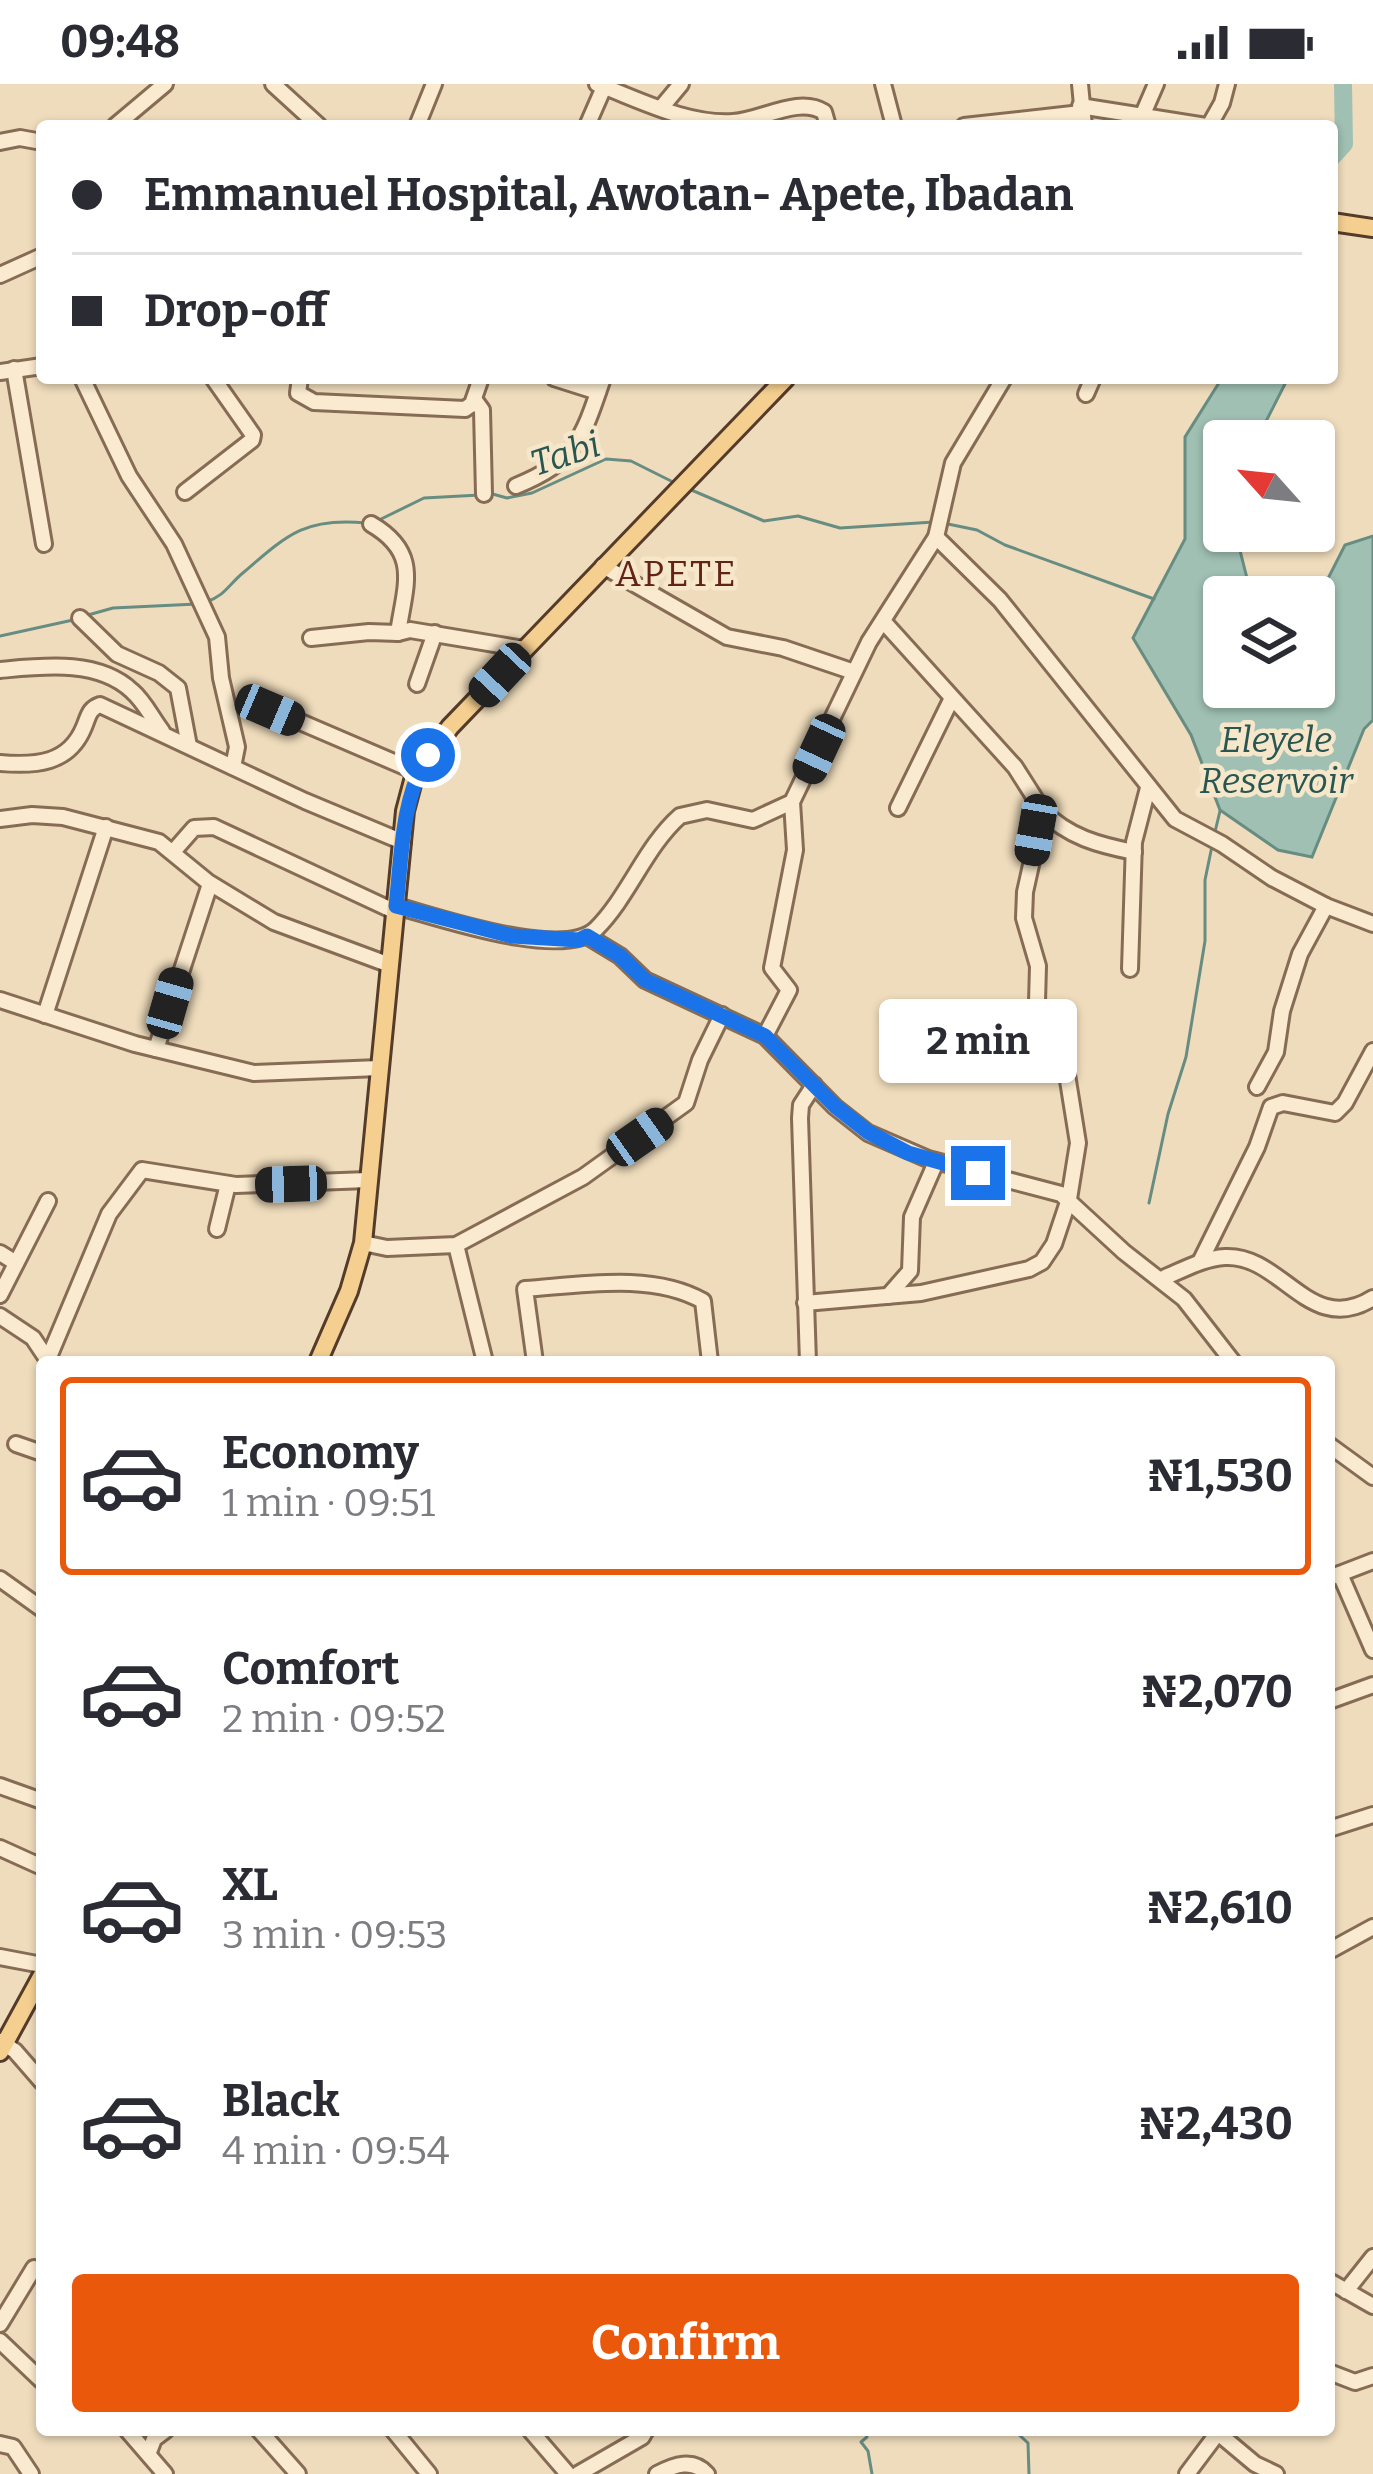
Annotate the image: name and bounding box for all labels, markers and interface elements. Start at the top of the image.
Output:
text: 09:48 [60,15,180,69]
text: Emmanuel Hospital, Awotan- Apete, Ibadan [144,168,1073,222]
text: Drop-off [144,284,328,338]
north arrow [1203,420,1335,552]
map controls [1203,420,1335,708]
water label: Tabi [525,422,606,486]
district label: APETE [615,552,739,596]
button: layers [1203,576,1335,708]
car [462,636,538,714]
car [230,679,310,741]
car [787,709,851,789]
water label: Eleyele Reservoir [1199,718,1354,803]
route start [401,728,455,782]
car [1012,791,1060,869]
car [143,963,197,1043]
callout: 2 min [879,999,1077,1083]
text: 2 min [926,1018,1030,1064]
car [600,1102,680,1172]
route end [951,1146,1005,1200]
car [254,1165,328,1203]
icon: car [78,1422,186,1530]
text: Economy [222,1426,419,1480]
text: ₦1,530 [1147,1449,1293,1503]
text: 1 min · 09:51 [222,1480,435,1526]
icon: car [78,1638,186,1746]
text: Comfort [222,1642,400,1696]
text: ₦2,070 [1140,1665,1293,1719]
text: 2 min · 09:52 [222,1696,446,1742]
icon: car [78,1854,186,1962]
text: XL [222,1858,278,1912]
text: ₦2,610 [1146,1881,1293,1935]
text: 3 min · 09:53 [222,1912,448,1958]
icon: car [78,2070,186,2178]
text: Black [222,2074,339,2128]
text: ₦2,430 [1138,2097,1293,2151]
text: 4 min · 09:54 [222,2128,450,2174]
button: Confirm [72,2274,1299,2412]

